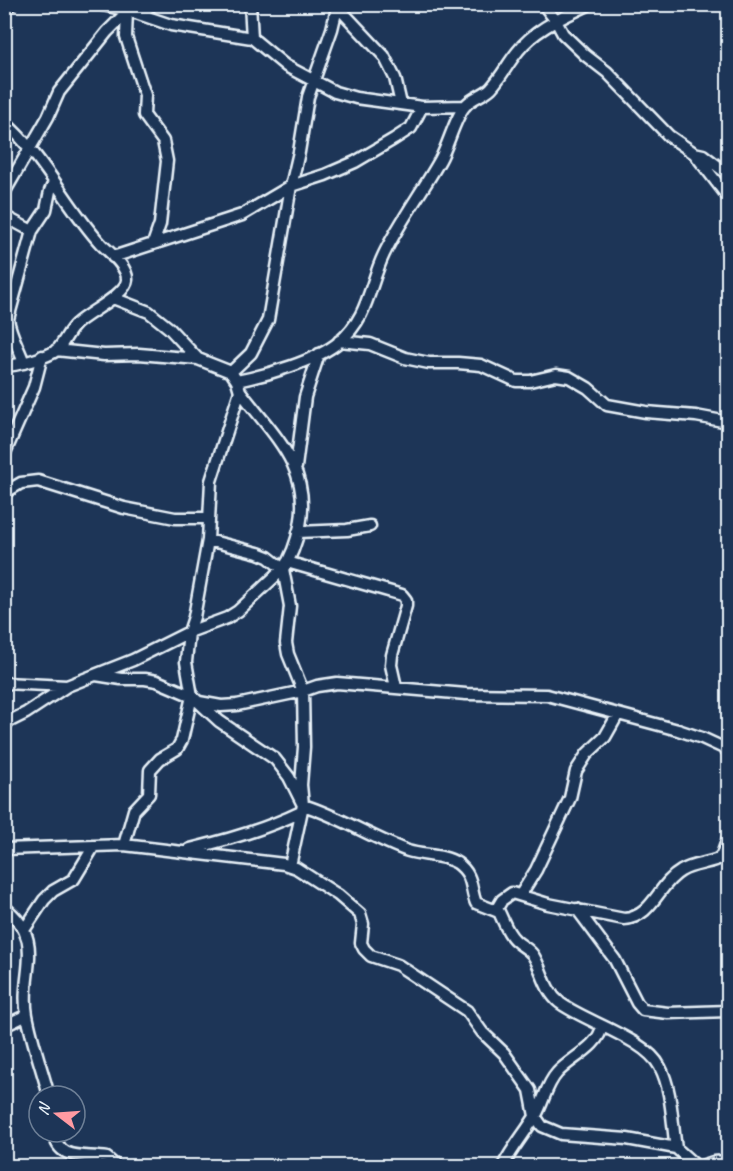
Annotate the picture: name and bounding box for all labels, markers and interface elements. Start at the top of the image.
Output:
north arrow [27,1084,87,1144]
text: N [33,1099,56,1118]

